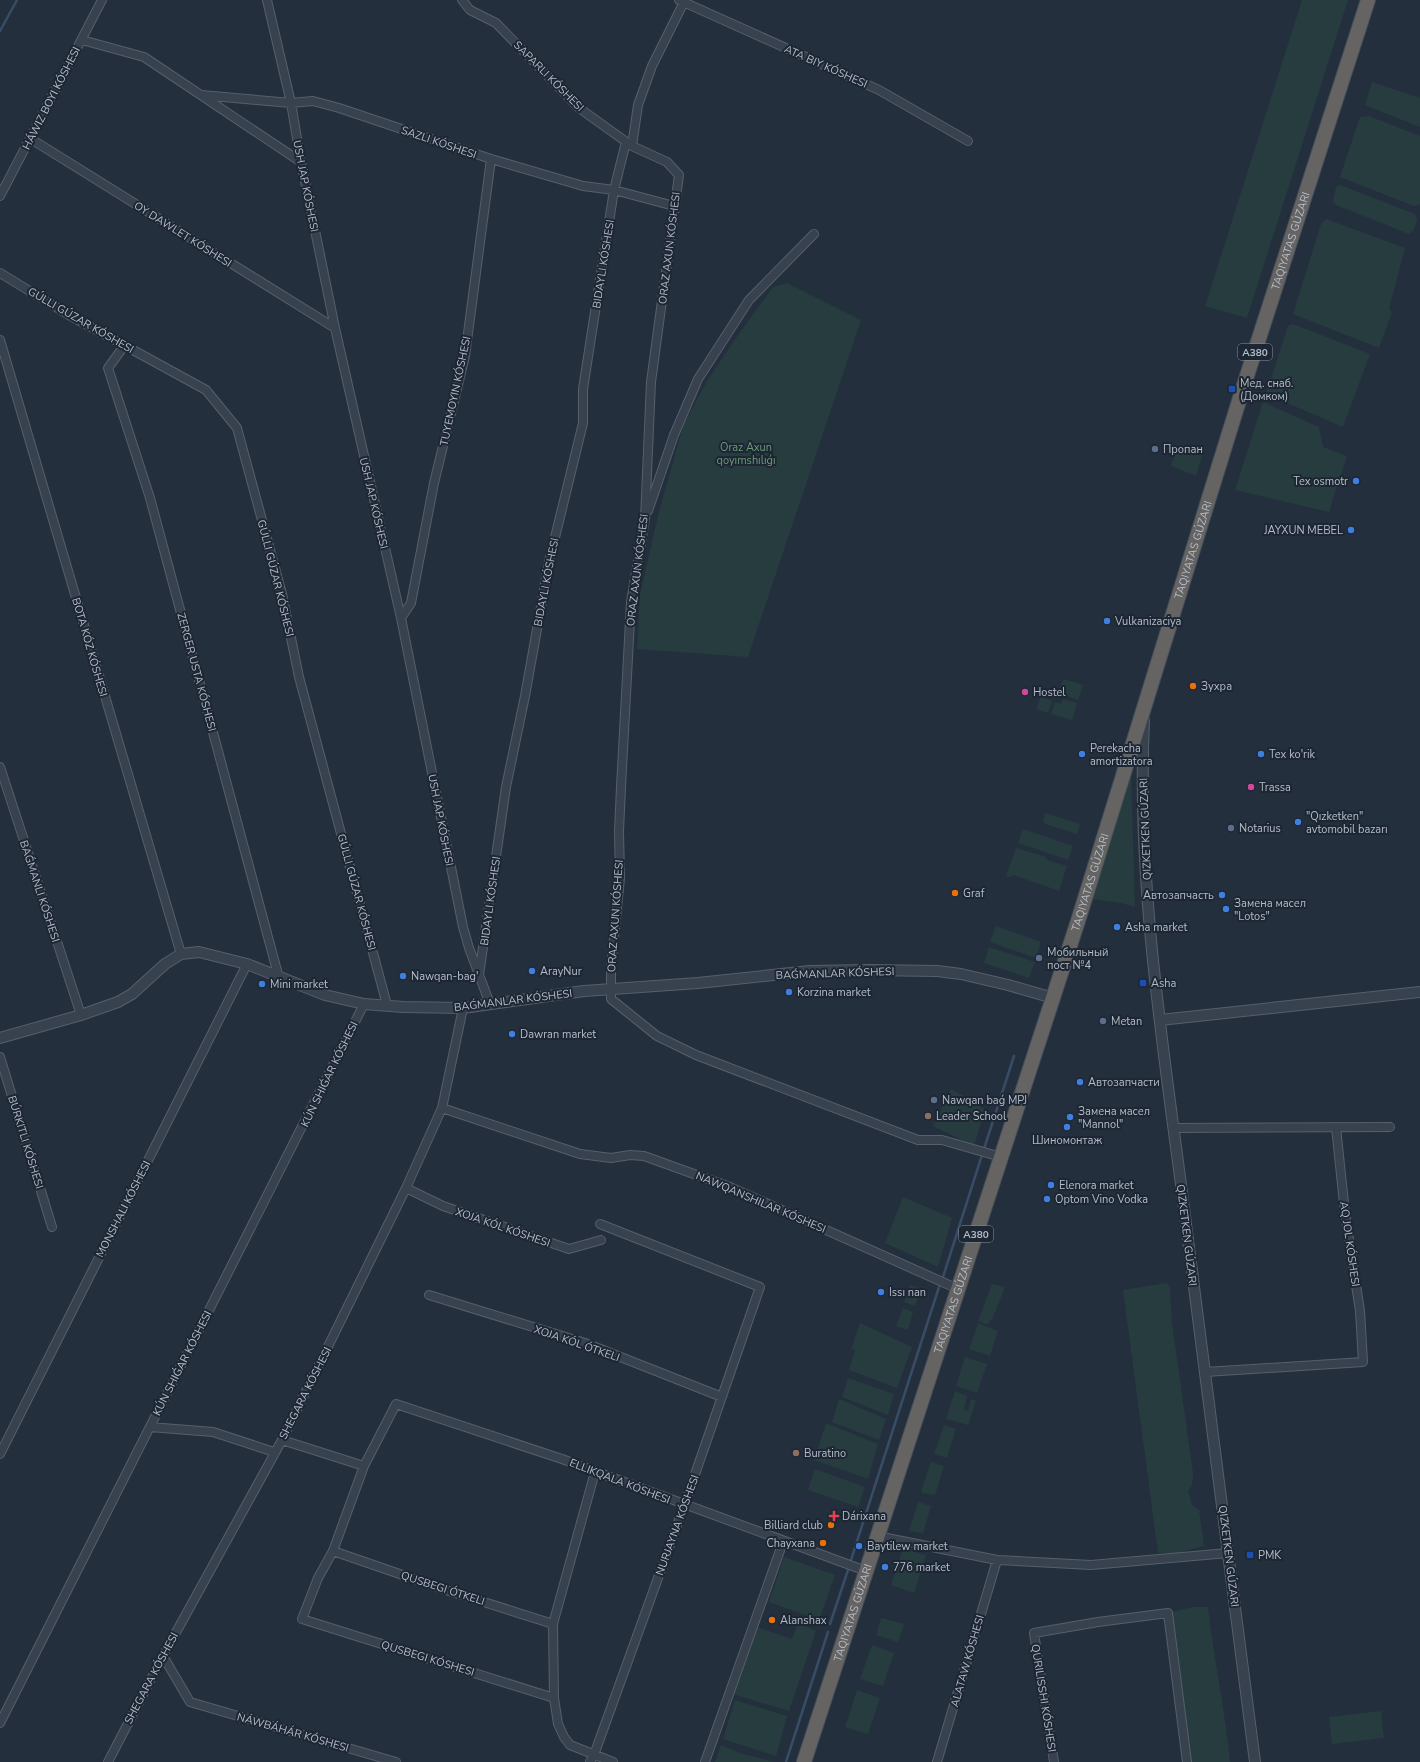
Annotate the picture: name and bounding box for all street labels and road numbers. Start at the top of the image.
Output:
street label: SAPARLI KÓSHESI [510,37,588,115]
street label: ATA BIY KÓSHESI [782,40,870,92]
street label: HÁWIZ BOYI KÓSHESI [18,44,84,152]
street label: SAZLI KÓSHESI [399,122,479,162]
street label: USH JAP KÓSHESI [289,139,323,233]
street label: TAQIYATAS GÚZARI [1268,190,1314,292]
street label: ORAZ AXUN KÓSHESI [654,191,684,305]
street label: OY DAWLET KÓSHESI [131,197,235,271]
street label: BIDAYLI KÓSHESI [588,218,618,310]
street label: GÚLLI GÚZAR KÓSHESI [25,283,137,357]
street label: TUYEMOYIN KÓSHESI [436,335,474,447]
road number: A380 [1238,344,1272,360]
street label: USH JAP KÓSHESI [356,456,392,550]
street label: TAQIYATAS GÚZARI [1171,499,1216,601]
street label: ORAZ AXUN KÓSHESI [622,513,652,627]
street label: GÚLLI GÚZAR KÓSHESI [254,518,298,638]
street label: BIDAYLI KÓSHESI [530,536,562,628]
street label: BOTA KÓZ KÓSHESI [68,596,112,698]
street label: ZERGER USTA KÓSHESI [173,611,221,733]
street label: USH JAP KÓSHESI [424,773,458,867]
street label: QIZKETKEN GÚZARI [1135,778,1155,880]
street label: GÚLLI GÚZAR KÓSHESI [334,832,380,952]
street label: TAQIYATAS GÚZARI [1068,832,1113,933]
street label: BAǴMANLI KÓSHESI [16,838,64,944]
street label: BIDAYLI KÓSHESI [476,855,504,947]
street label: ORAZ AXUN KÓSHESI [603,859,627,973]
street label: BAǴMANLAR KÓSHESI [775,963,895,983]
street label: BAǴMANLAR KÓSHESI [453,985,573,1015]
street label: KÚN SHIǴAR KÓSHESI [296,1018,362,1130]
street label: BÚRKITLI KÓSHESI [4,1093,48,1191]
street label: MONSHALI KÓSHESI [92,1158,154,1260]
street label: NAWQANSHILAR KÓSHESI [693,1167,829,1237]
street label: QIZKETKEN GÚZARI [1173,1183,1201,1287]
street label: AQ JOL KÓSHESI [1336,1200,1364,1288]
street label: XOJA KÓL KÓSHESI [454,1203,552,1251]
road number: A380 [959,1226,993,1242]
street label: TAQIYATAS GÚZARI [931,1254,976,1356]
street label: KÚN SHIǴAR KÓSHESI [149,1308,215,1418]
street label: XOJA KÓL ÓTKELI [532,1321,622,1365]
street label: SHEGARA KÓSHESI [275,1344,335,1442]
street label: ELLIKQALA KÓSHESI [567,1454,673,1508]
street label: NURJAYNA KÓSHESI [651,1472,703,1578]
street label: QIZKETKEN GÚZARI [1215,1504,1243,1608]
street label: TAQIYATAS GÚZARI [830,1562,876,1664]
street label: QUSBEGI ÓTKELI [399,1567,487,1609]
street label: ALATAW KÓSHESI [946,1613,988,1709]
street label: SHEGARA KÓSHESI [120,1629,182,1727]
street label: QUSBEGI KÓSHESI [379,1636,477,1680]
street label: QURILISSHI KÓSHESI [1028,1643,1060,1753]
street label: NÁWBÁHÁR KÓSHESI [235,1708,351,1756]

